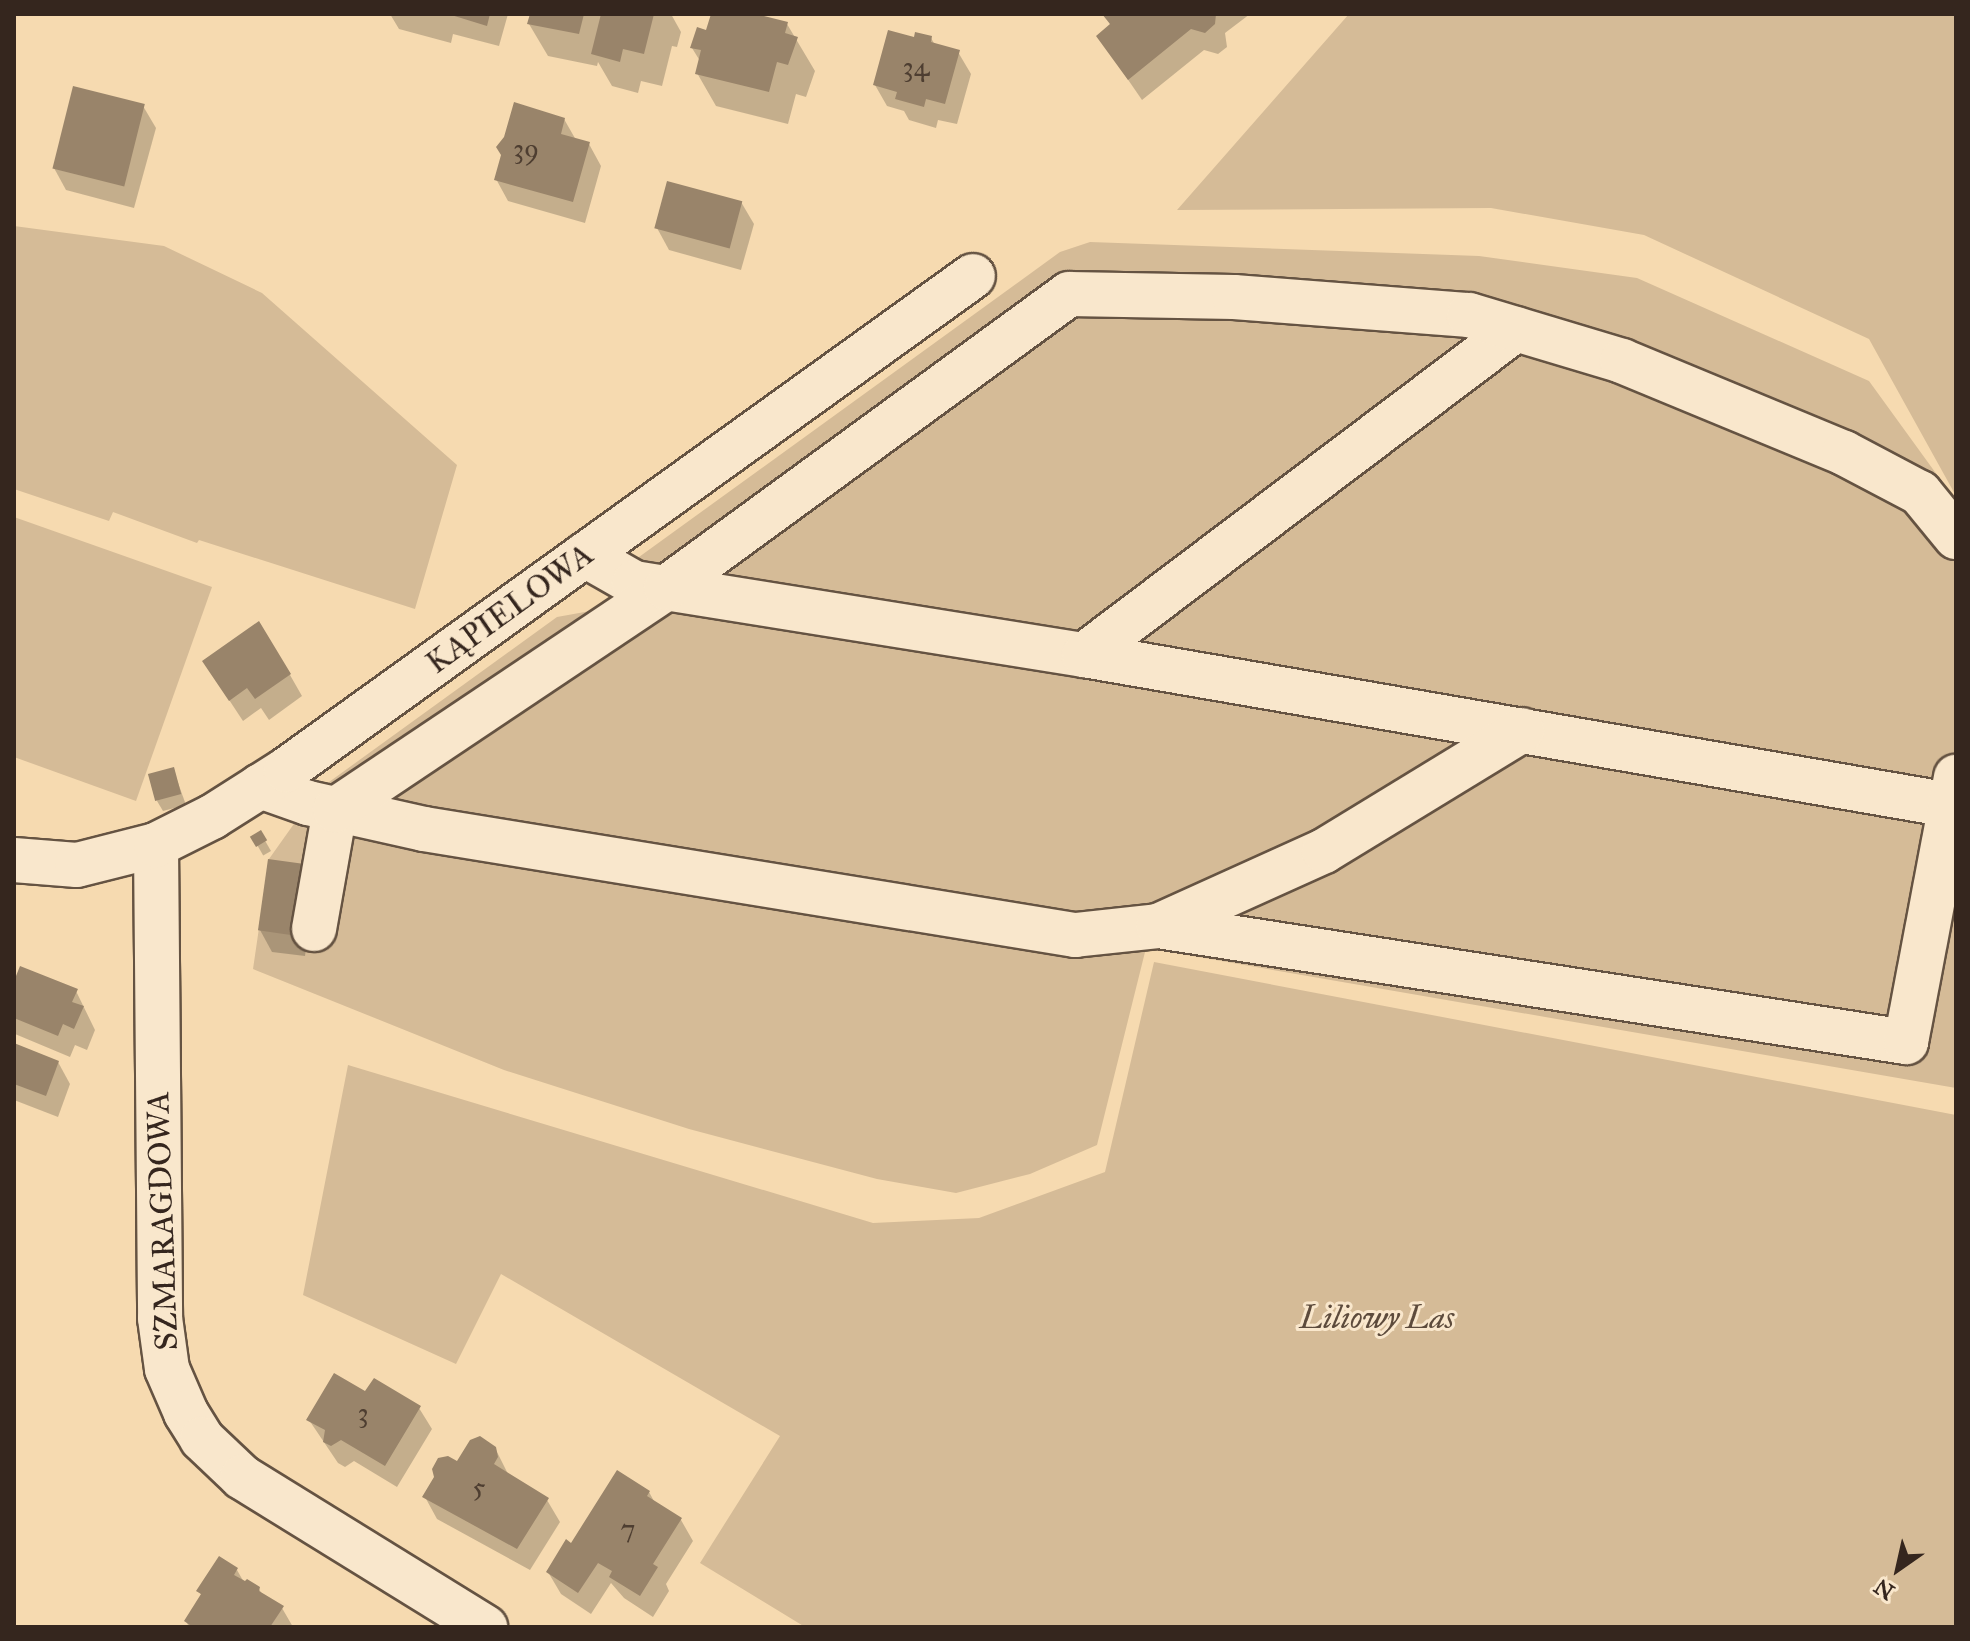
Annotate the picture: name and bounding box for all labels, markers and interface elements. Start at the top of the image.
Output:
house number: 34 [903,50,929,84]
house number: 39 [513,132,539,166]
street label: KĄPIELOWA [419,535,601,683]
street label: SZMARAGDOWA [139,1091,187,1351]
park label: Liliowy Las [1300,1299,1454,1337]
house number: 3 [357,1396,369,1430]
house number: 5 [472,1470,486,1504]
house number: 7 [621,1512,635,1546]
north arrow [1858,1529,1938,1609]
text: N [1869,1573,1900,1606]

